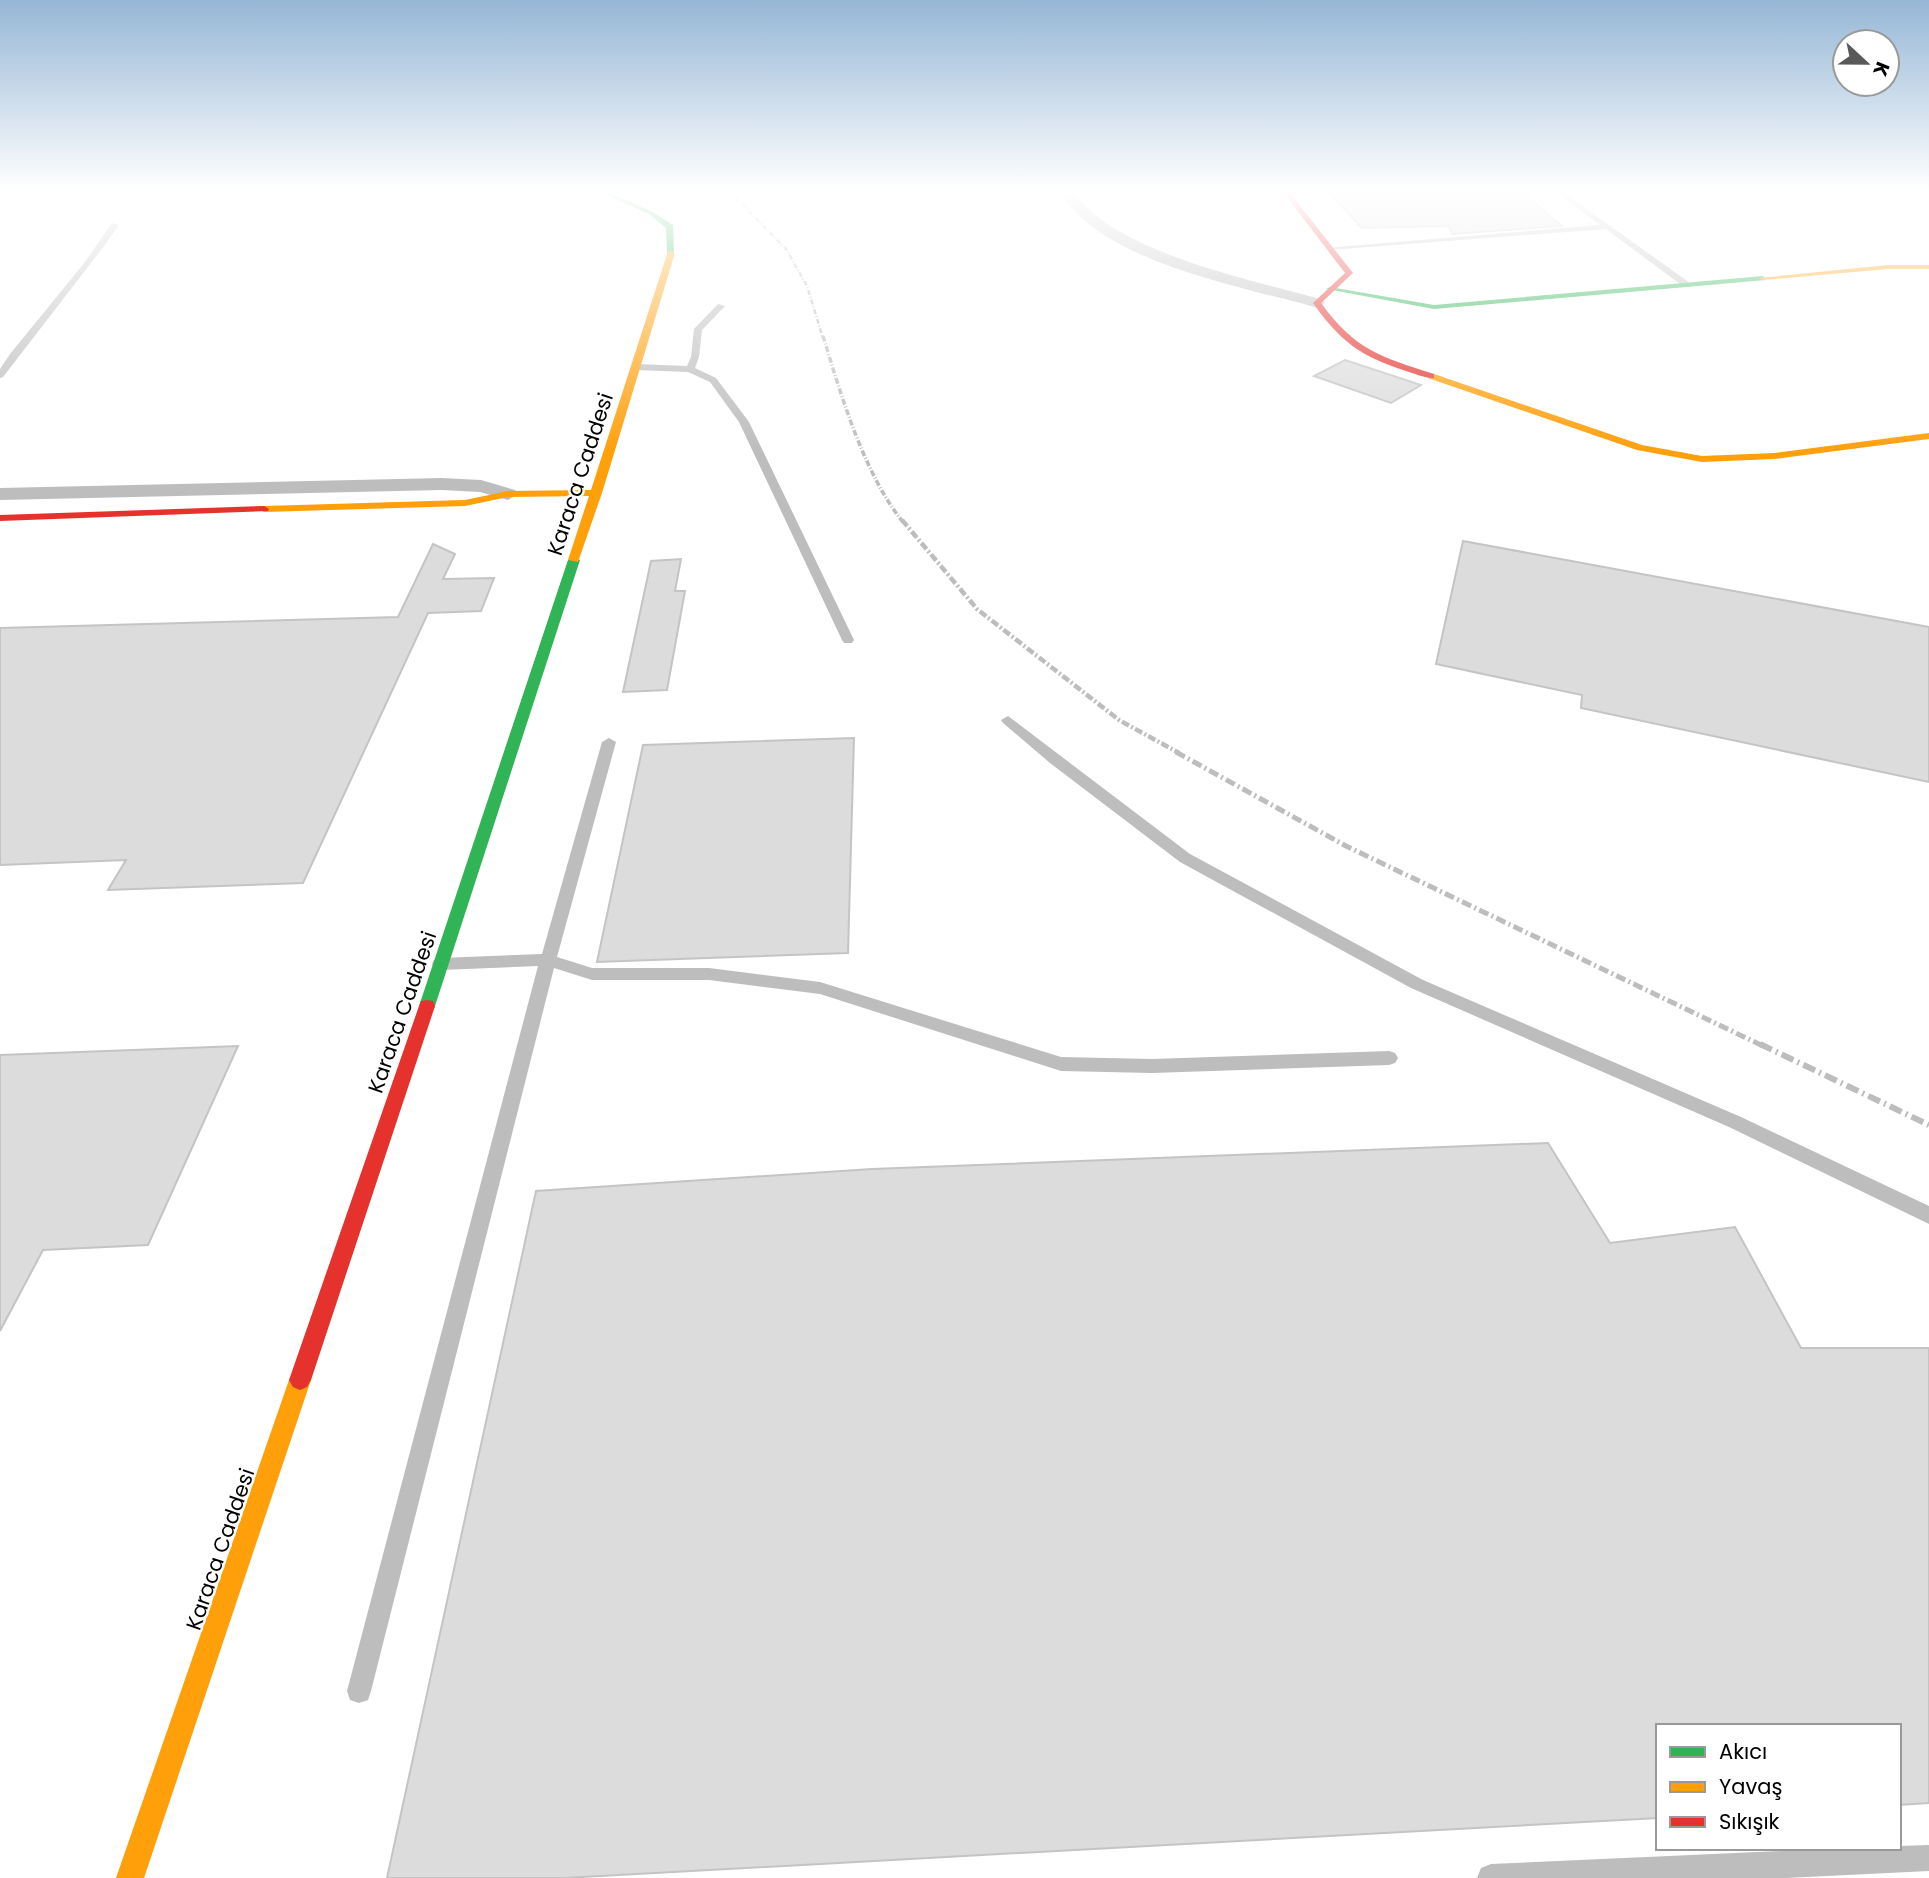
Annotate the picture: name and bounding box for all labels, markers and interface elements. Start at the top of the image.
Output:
north arrow [1831,28,1901,98]
text: K [1866,58,1896,80]
street label: Karaca Caddesi [540,389,620,559]
street label: Karaca Caddesi [361,927,443,1097]
street label: Karaca Caddesi [179,1464,261,1634]
legend [1656,1724,1901,1850]
text: Akıcı [1719,1737,1767,1766]
text: Yavaş [1719,1772,1782,1801]
text: Sıkışık [1719,1807,1780,1836]

